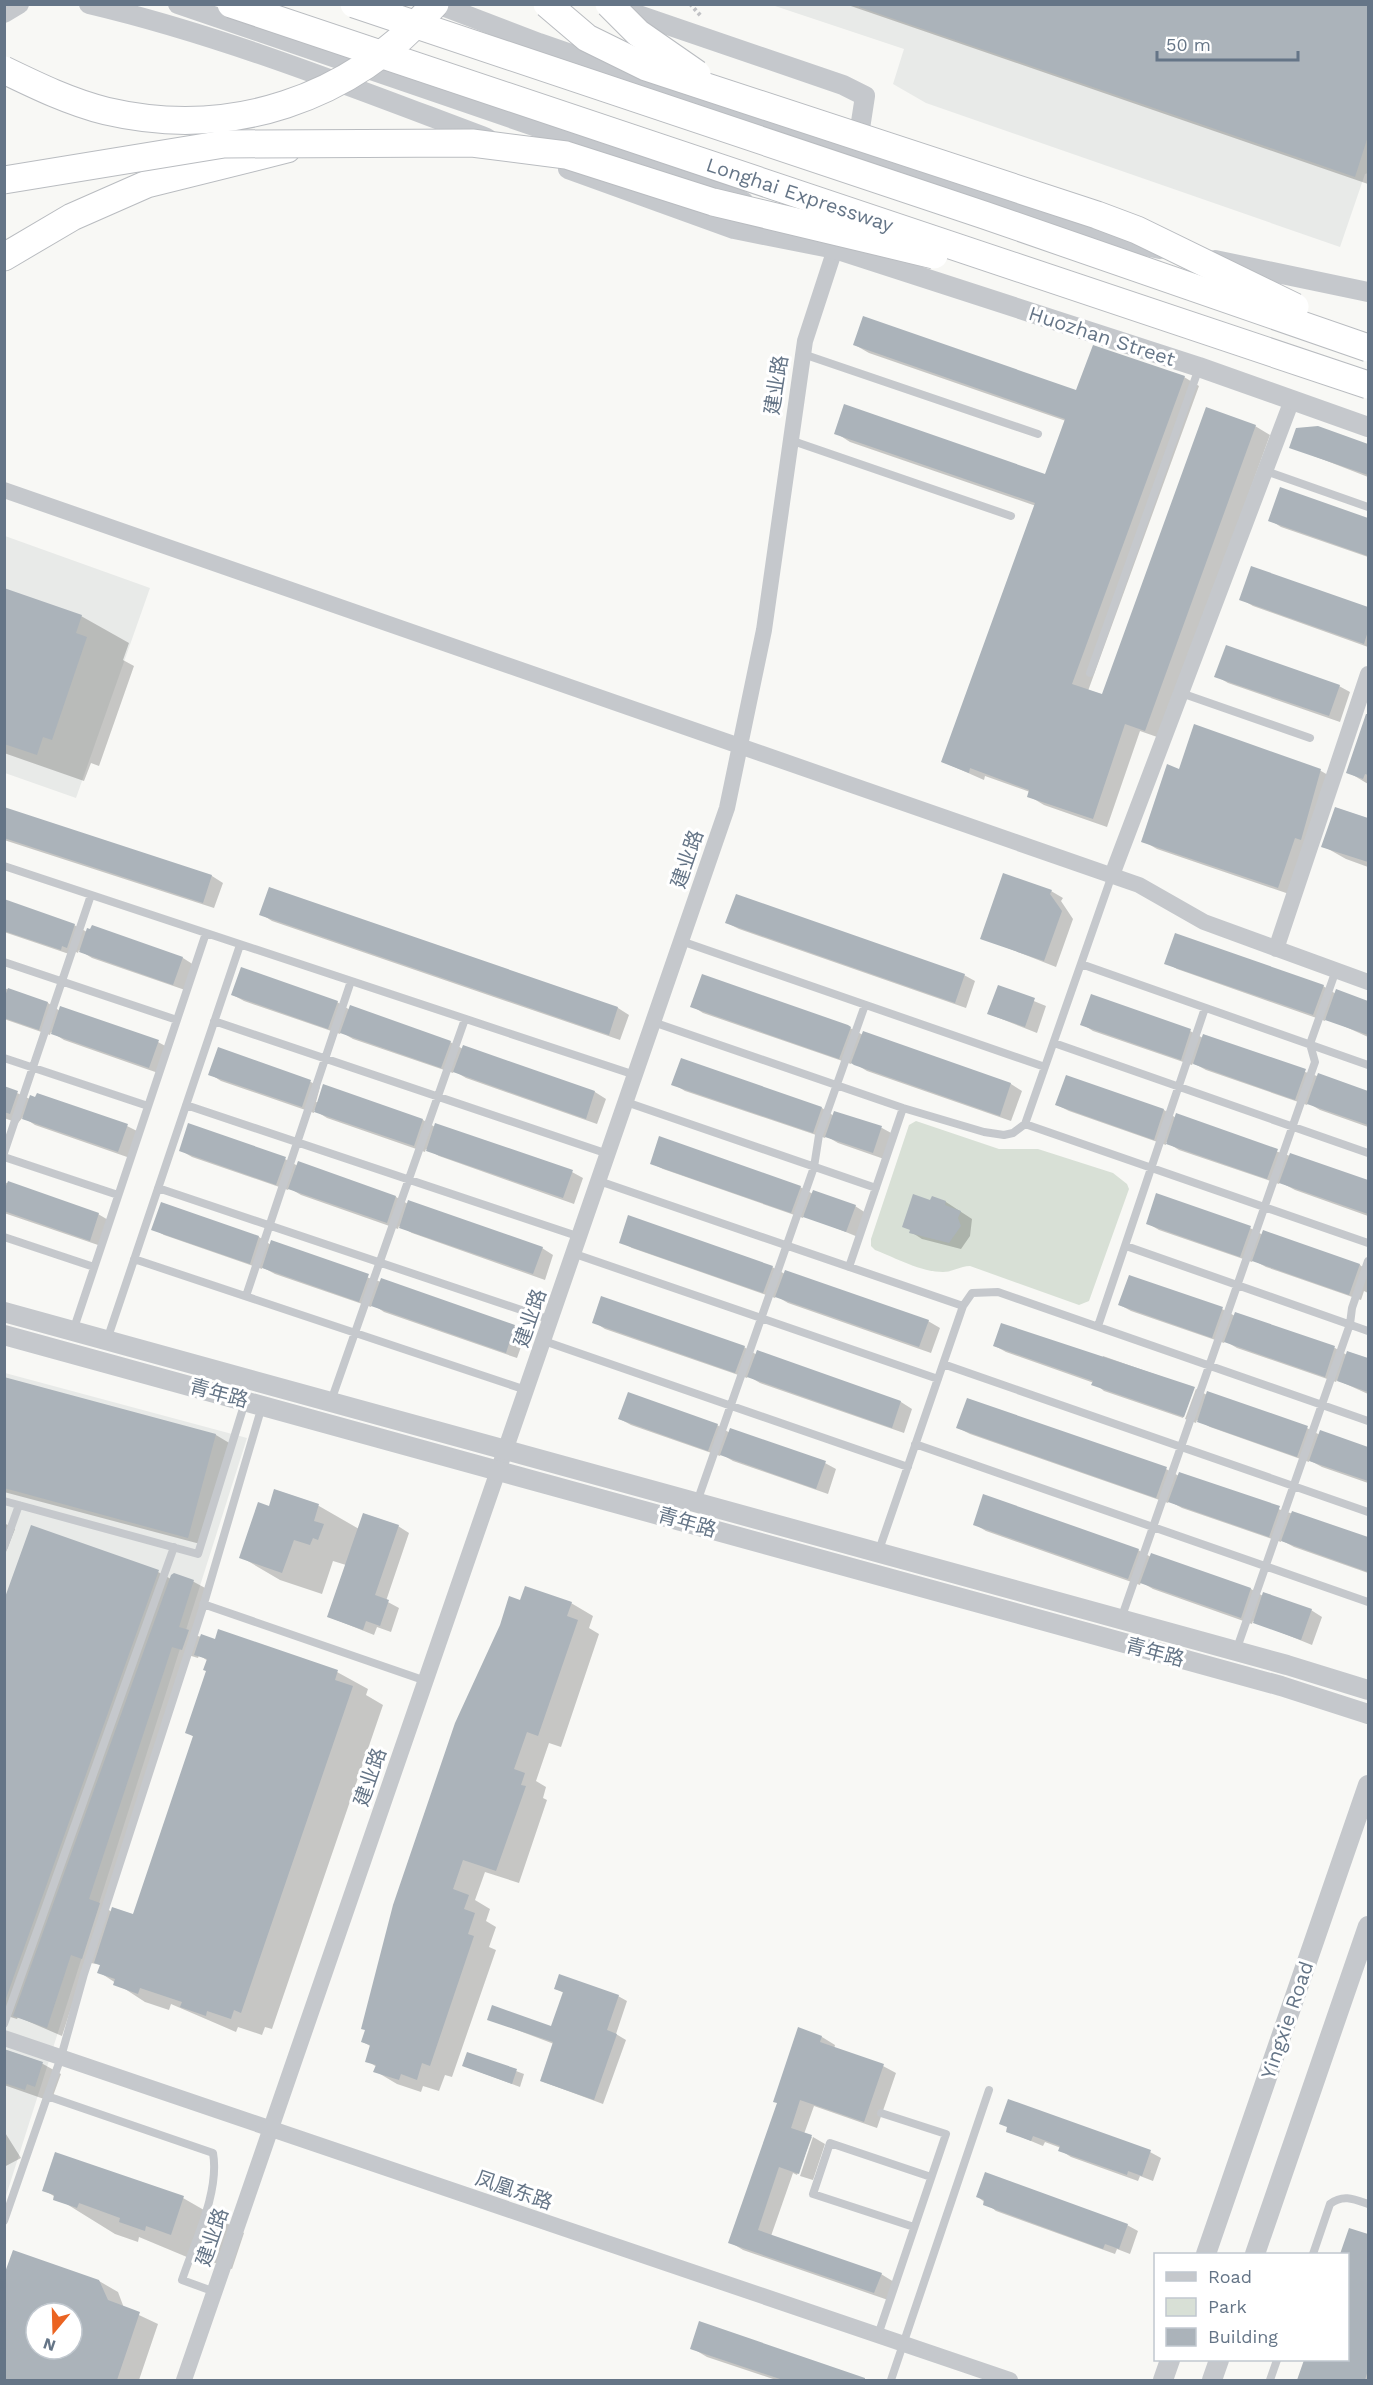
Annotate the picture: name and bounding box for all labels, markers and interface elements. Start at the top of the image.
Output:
scale bar [1157,24,1298,62]
text: 50 m [1166,34,1211,55]
street label: Longhai Expressway [703,152,897,237]
street label: Huozhan Street [1026,301,1179,371]
street label: 建业路 [759,353,793,417]
street label: 建业路 [666,827,708,891]
street label: 建业路 [509,1286,551,1350]
street label: 青年路 [187,1374,251,1412]
street label: 青年路 [655,1502,719,1542]
street label: 青年路 [1123,1633,1187,1671]
street label: 建业路 [349,1745,391,1809]
street label: Yingxie Road [1256,1958,1318,2082]
street label: 凤凰东路 [472,2166,556,2214]
street label: 建业路 [191,2205,233,2269]
legend [1154,2253,1349,2361]
text: Road [1208,2266,1252,2287]
text: Park [1208,2296,1247,2317]
north arrow [24,2301,84,2361]
text: Building [1208,2326,1278,2347]
text: N [41,2334,58,2356]

